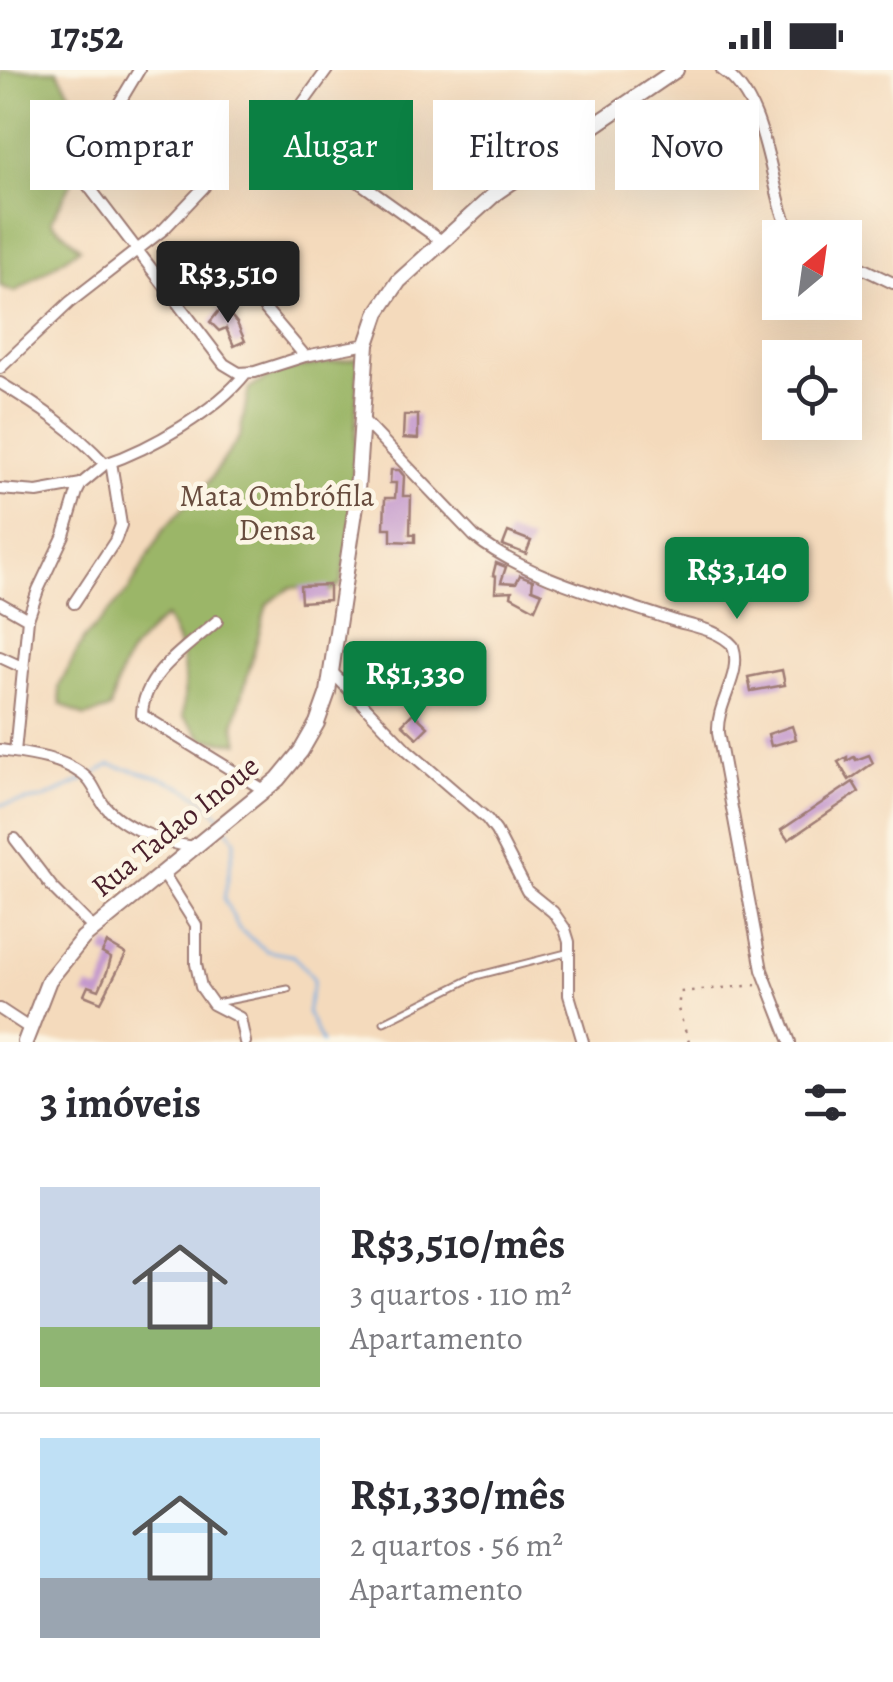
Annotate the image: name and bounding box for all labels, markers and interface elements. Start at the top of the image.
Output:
text: 17:52 [50,9,123,61]
chip: Comprar [30,100,229,190]
chip: Alugar [249,100,413,190]
chip: Filtros [433,100,595,190]
chip: Novo [615,100,759,190]
north arrow [762,220,862,320]
map controls [762,220,862,440]
pin: R$3,510 [136,241,320,326]
text: R$3,510 [178,251,278,295]
button: locate [762,340,862,440]
park label: Mata Ombrófila Densa [180,476,374,550]
pin: R$3,140 [645,537,829,622]
text: R$3,140 [687,547,787,591]
pin: R$1,330 [323,641,507,726]
text: R$1,330 [365,651,465,695]
street label: Rua Tadao Inoue [83,746,267,906]
text: 3 imóveis [40,1074,201,1131]
icon: filters [798,1075,853,1130]
text: R$3,510/mês [350,1215,566,1272]
icon: home [120,1227,240,1347]
text: 3 quartos · 110 m² [350,1272,571,1316]
text: Apartamento [350,1316,523,1360]
text: R$1,330/mês [350,1466,566,1523]
icon: home [120,1478,240,1598]
text: 2 quartos · 56 m² [350,1523,563,1567]
text: Apartamento [350,1567,523,1611]

